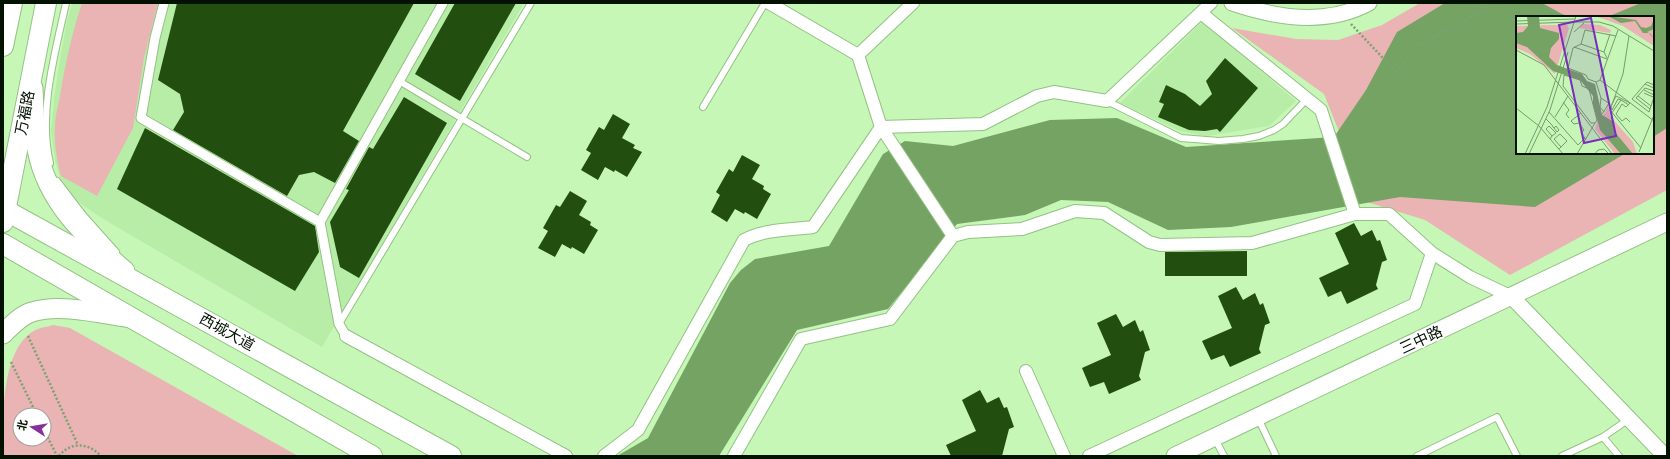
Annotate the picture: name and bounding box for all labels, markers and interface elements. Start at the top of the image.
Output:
inset map [1516,16,1654,154]
street label: 万福路 [9,89,40,137]
street label: 西城大道 [195,307,259,356]
street label: 三中路 [1396,320,1446,359]
north arrow [12,407,52,447]
text: 北 [13,418,31,432]

